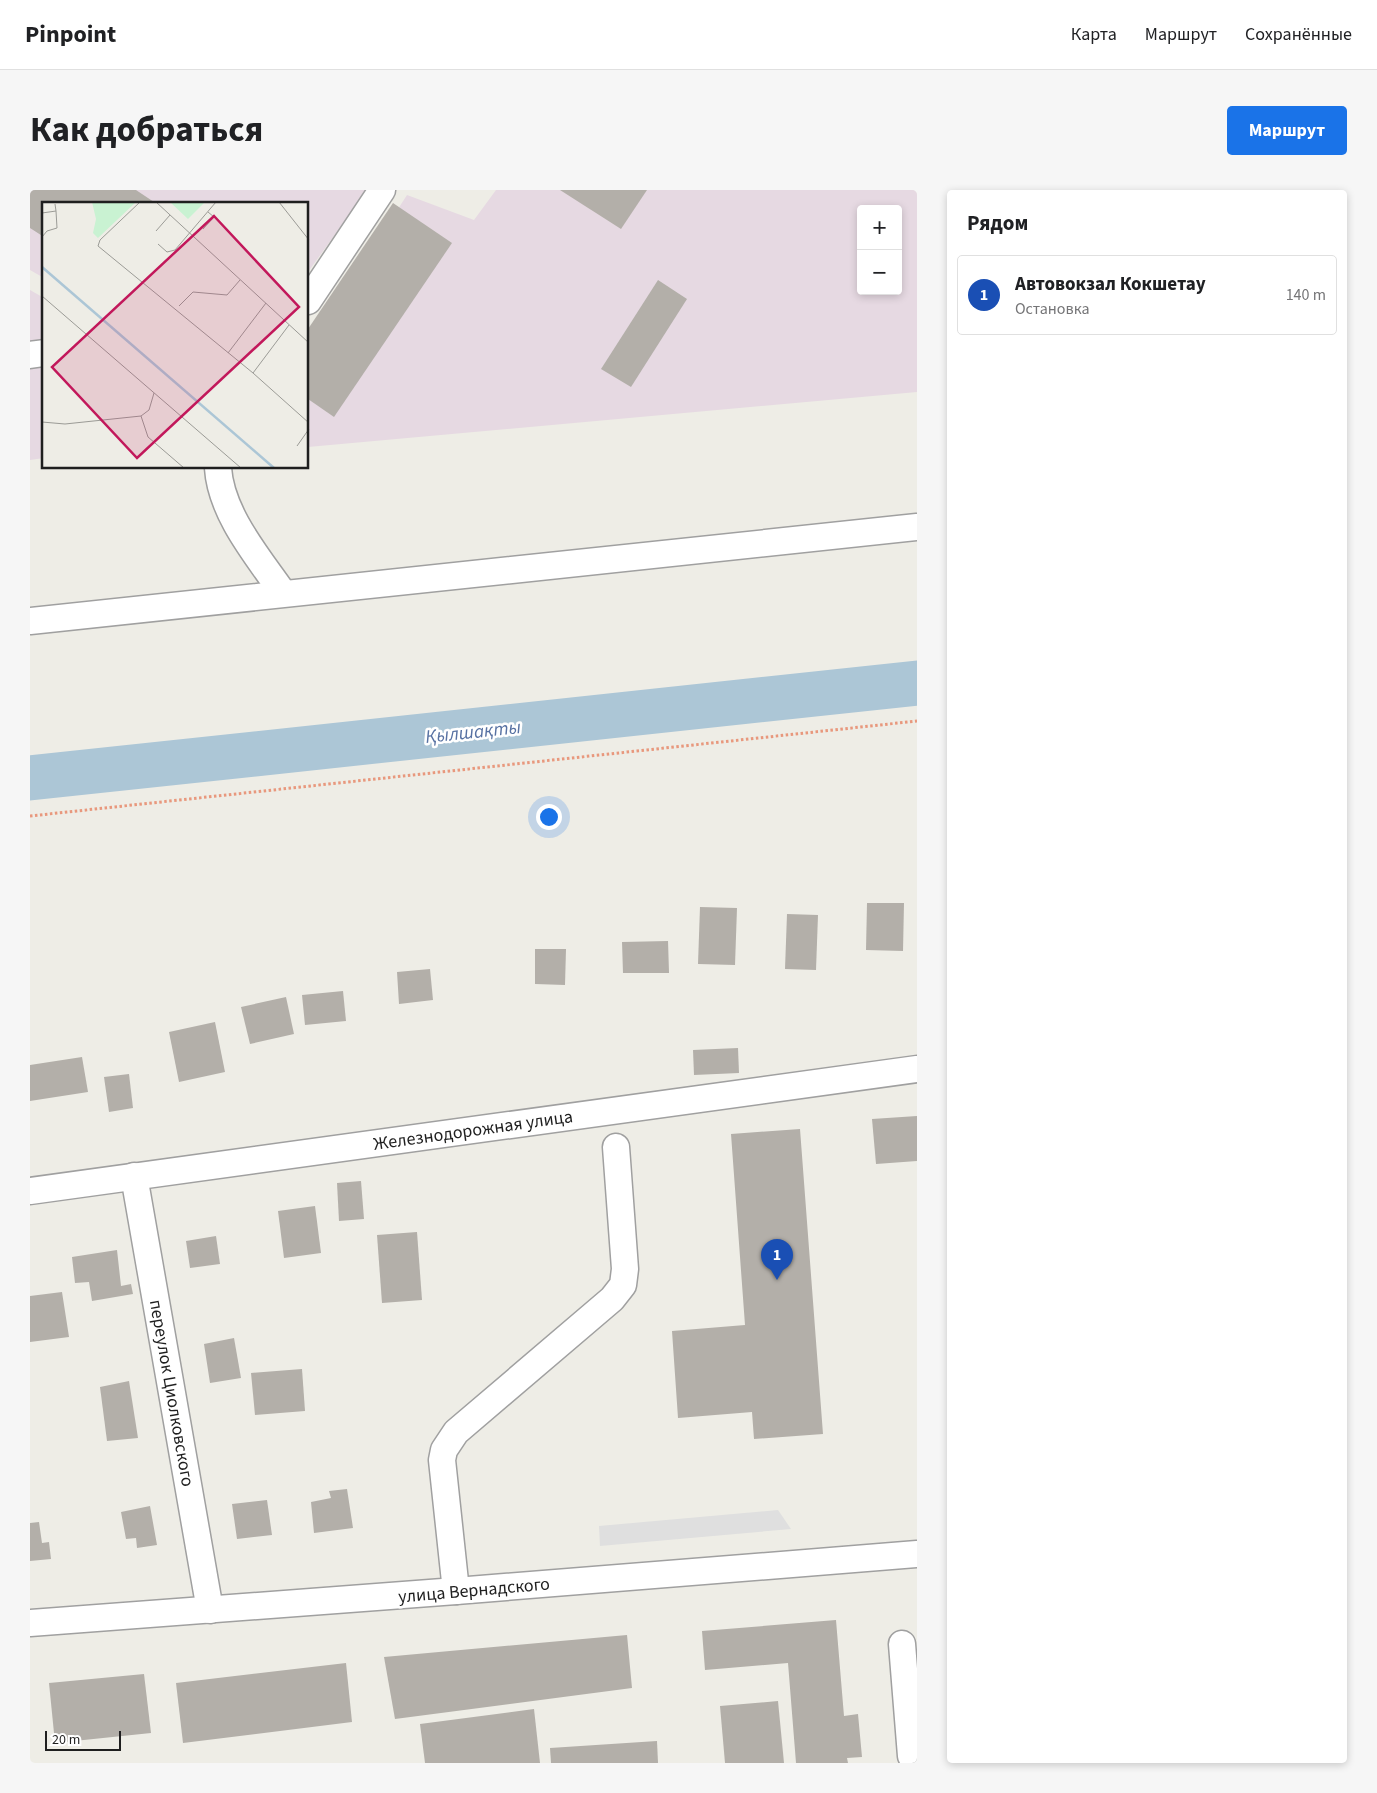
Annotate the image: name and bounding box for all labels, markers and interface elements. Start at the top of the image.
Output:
text: Pinpoint [25,17,116,52]
text: Карта [1071,22,1117,47]
text: Маршрут [1145,22,1217,47]
text: Сохранённые [1245,22,1352,47]
text: Как добраться [30,105,263,155]
button: Маршрут [1227,106,1347,155]
inset map [42,202,309,469]
map controls [857,205,902,295]
button: + [857,205,902,250]
text: Рядом [967,208,1028,238]
button: − [857,250,902,295]
text: Автовокзал Кокшетау [1015,271,1206,298]
text: 1 [980,284,988,306]
text: 140 m [1286,284,1326,306]
text: Остановка [1015,298,1089,320]
water label: Қылшақты [424,714,522,751]
your location [536,804,562,830]
street label: Железнодорожная улица [372,1104,574,1157]
pin: 1 [761,1239,793,1280]
street label: переулок Циолковского [143,1298,200,1489]
street label: улица Вернадского [397,1571,551,1610]
scale bar [45,1728,121,1751]
text: 20 m [52,1730,80,1750]

